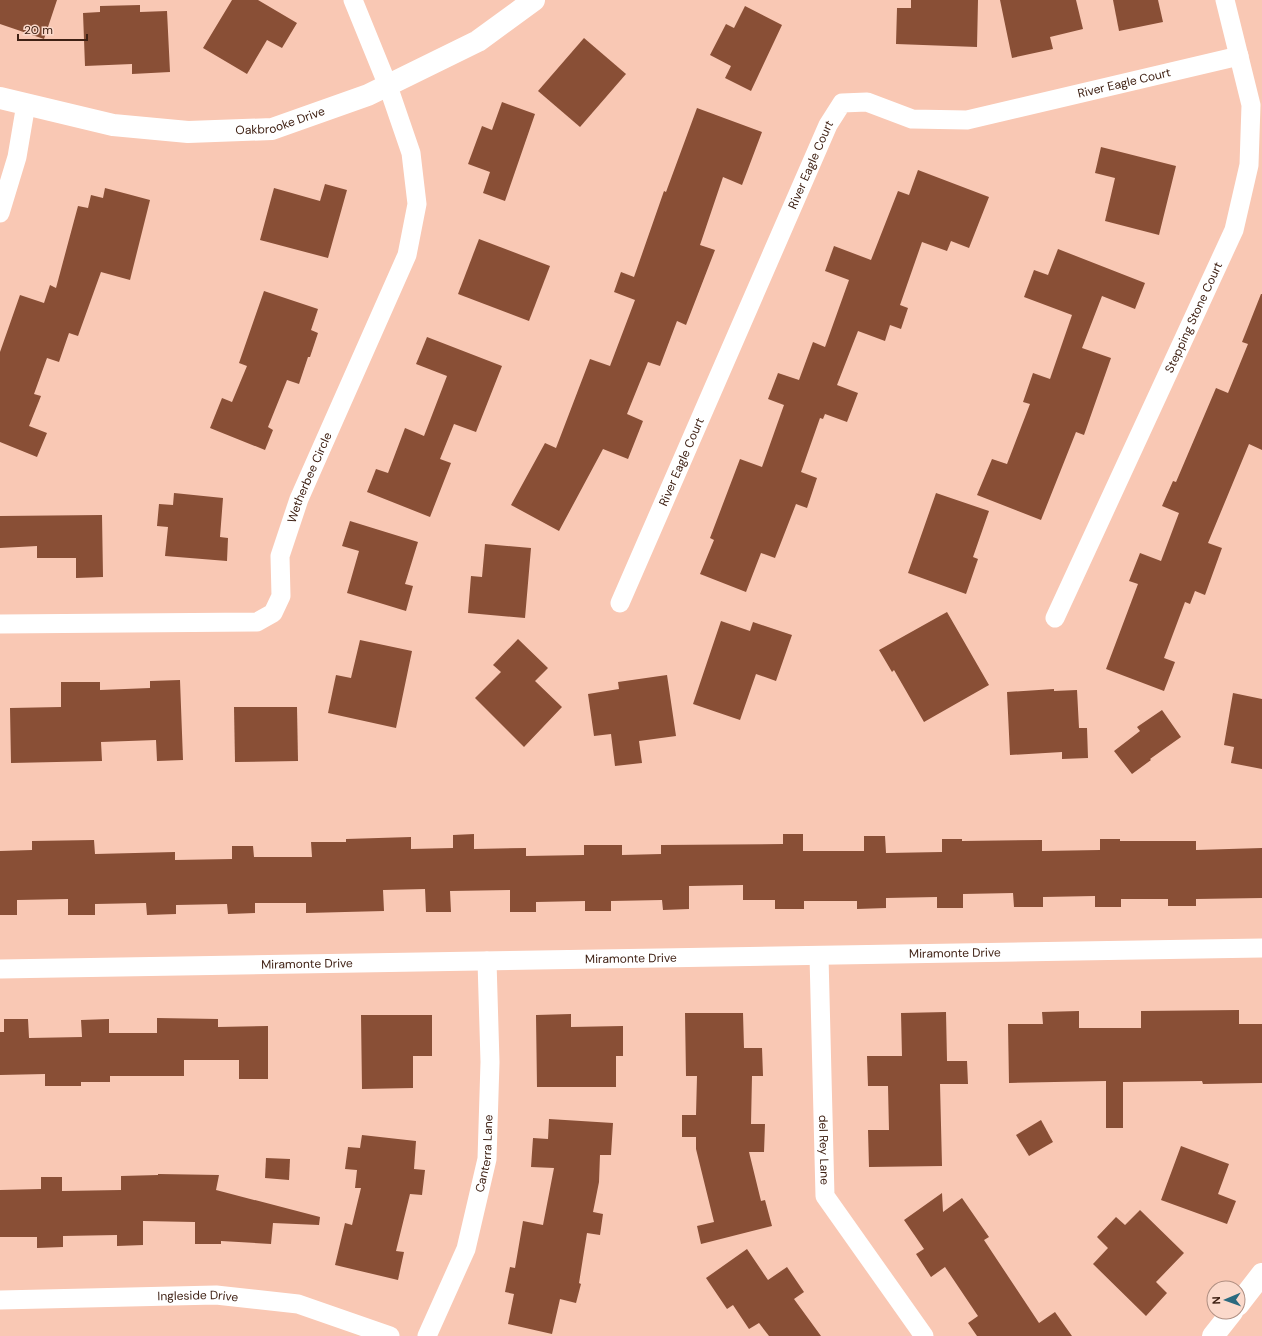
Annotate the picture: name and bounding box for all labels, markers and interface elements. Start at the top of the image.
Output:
scale bar [18,16,87,42]
text: 20 m [24,22,53,38]
street label: River Eagle Court [1076,64,1173,102]
street label: Oakbrooke Drive [235,103,327,138]
street label: River Eagle Court [784,117,837,211]
street label: Stepping Stone Court [1161,259,1226,375]
street label: River Eagle Court [655,415,708,509]
street label: Wetherbee Circle [284,430,336,525]
street label: Miramonte Drive [909,944,1001,962]
street label: Miramonte Drive [585,950,677,967]
street label: Miramonte Drive [261,955,353,973]
street label: Canterra Lane [471,1114,496,1194]
street label: del Rey Lane [815,1115,833,1185]
north arrow [1206,1280,1246,1320]
street label: Ingleside Drive [157,1287,239,1305]
text: N [1209,1296,1223,1305]

